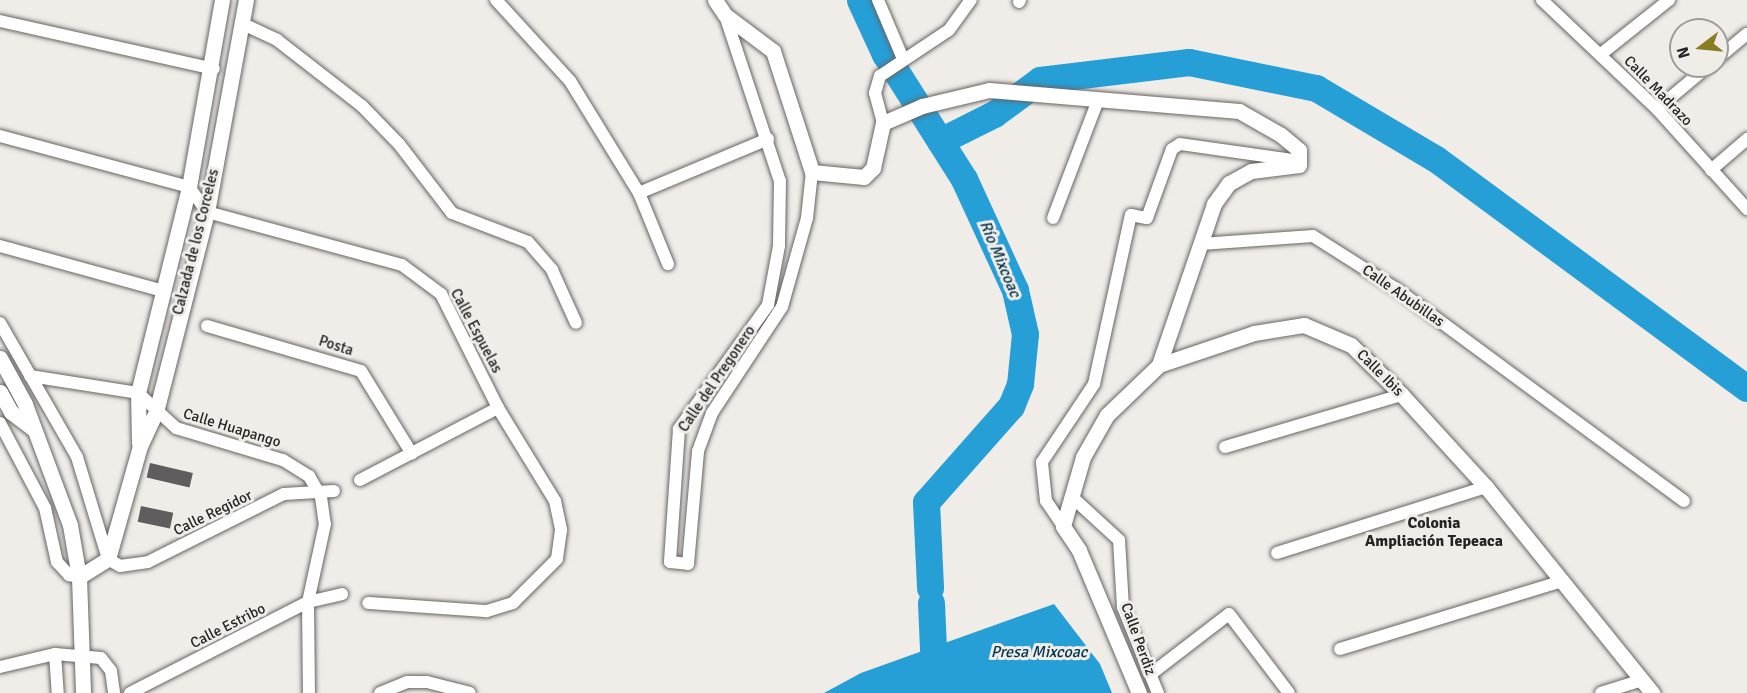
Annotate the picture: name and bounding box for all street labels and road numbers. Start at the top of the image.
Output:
street label: Calle Madrazo [1620,52,1696,130]
street label: Calzada de los Corceles [169,167,223,317]
street label: Calle Abubillas [1359,261,1447,331]
street label: Calle Espuelas [446,286,506,376]
street label: Calle del Pregonero [675,322,759,436]
street label: Posta [316,332,356,360]
street label: Calle Ibis [1353,346,1407,400]
street label: Calle Huapango [181,405,283,451]
street label: Calle Regidor [171,486,255,540]
street label: Calle Estribo [188,599,268,653]
street label: Calle Perdiz [1117,600,1159,678]

